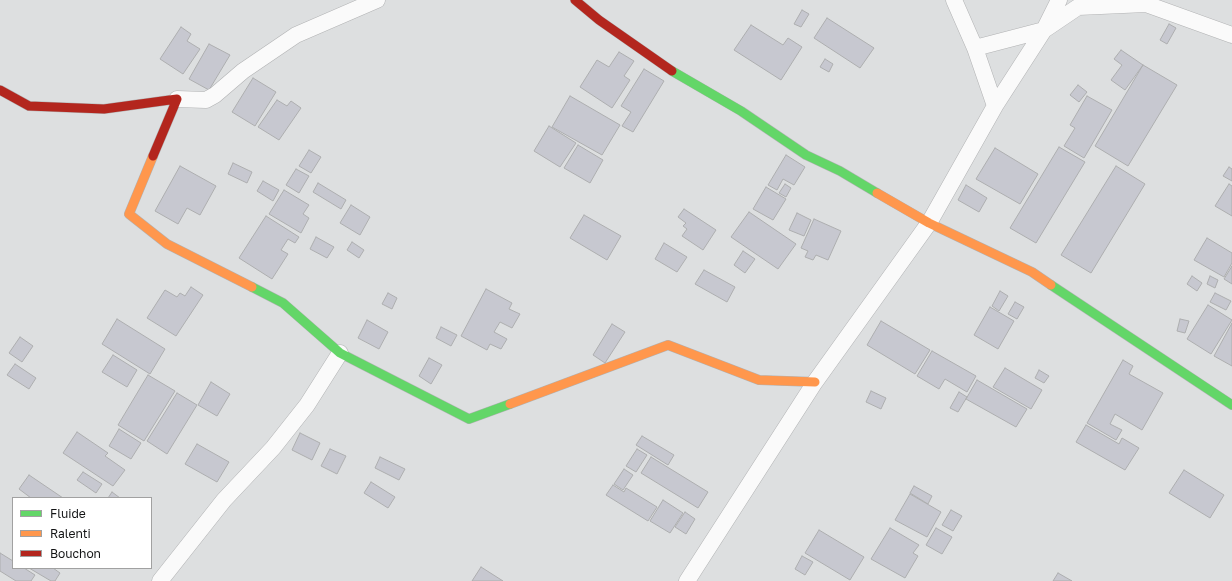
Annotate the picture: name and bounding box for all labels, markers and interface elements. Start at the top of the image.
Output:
legend [12,497,152,569]
text: Fluide [50,506,86,521]
text: Ralenti [50,526,91,541]
text: Bouchon [50,546,101,561]

